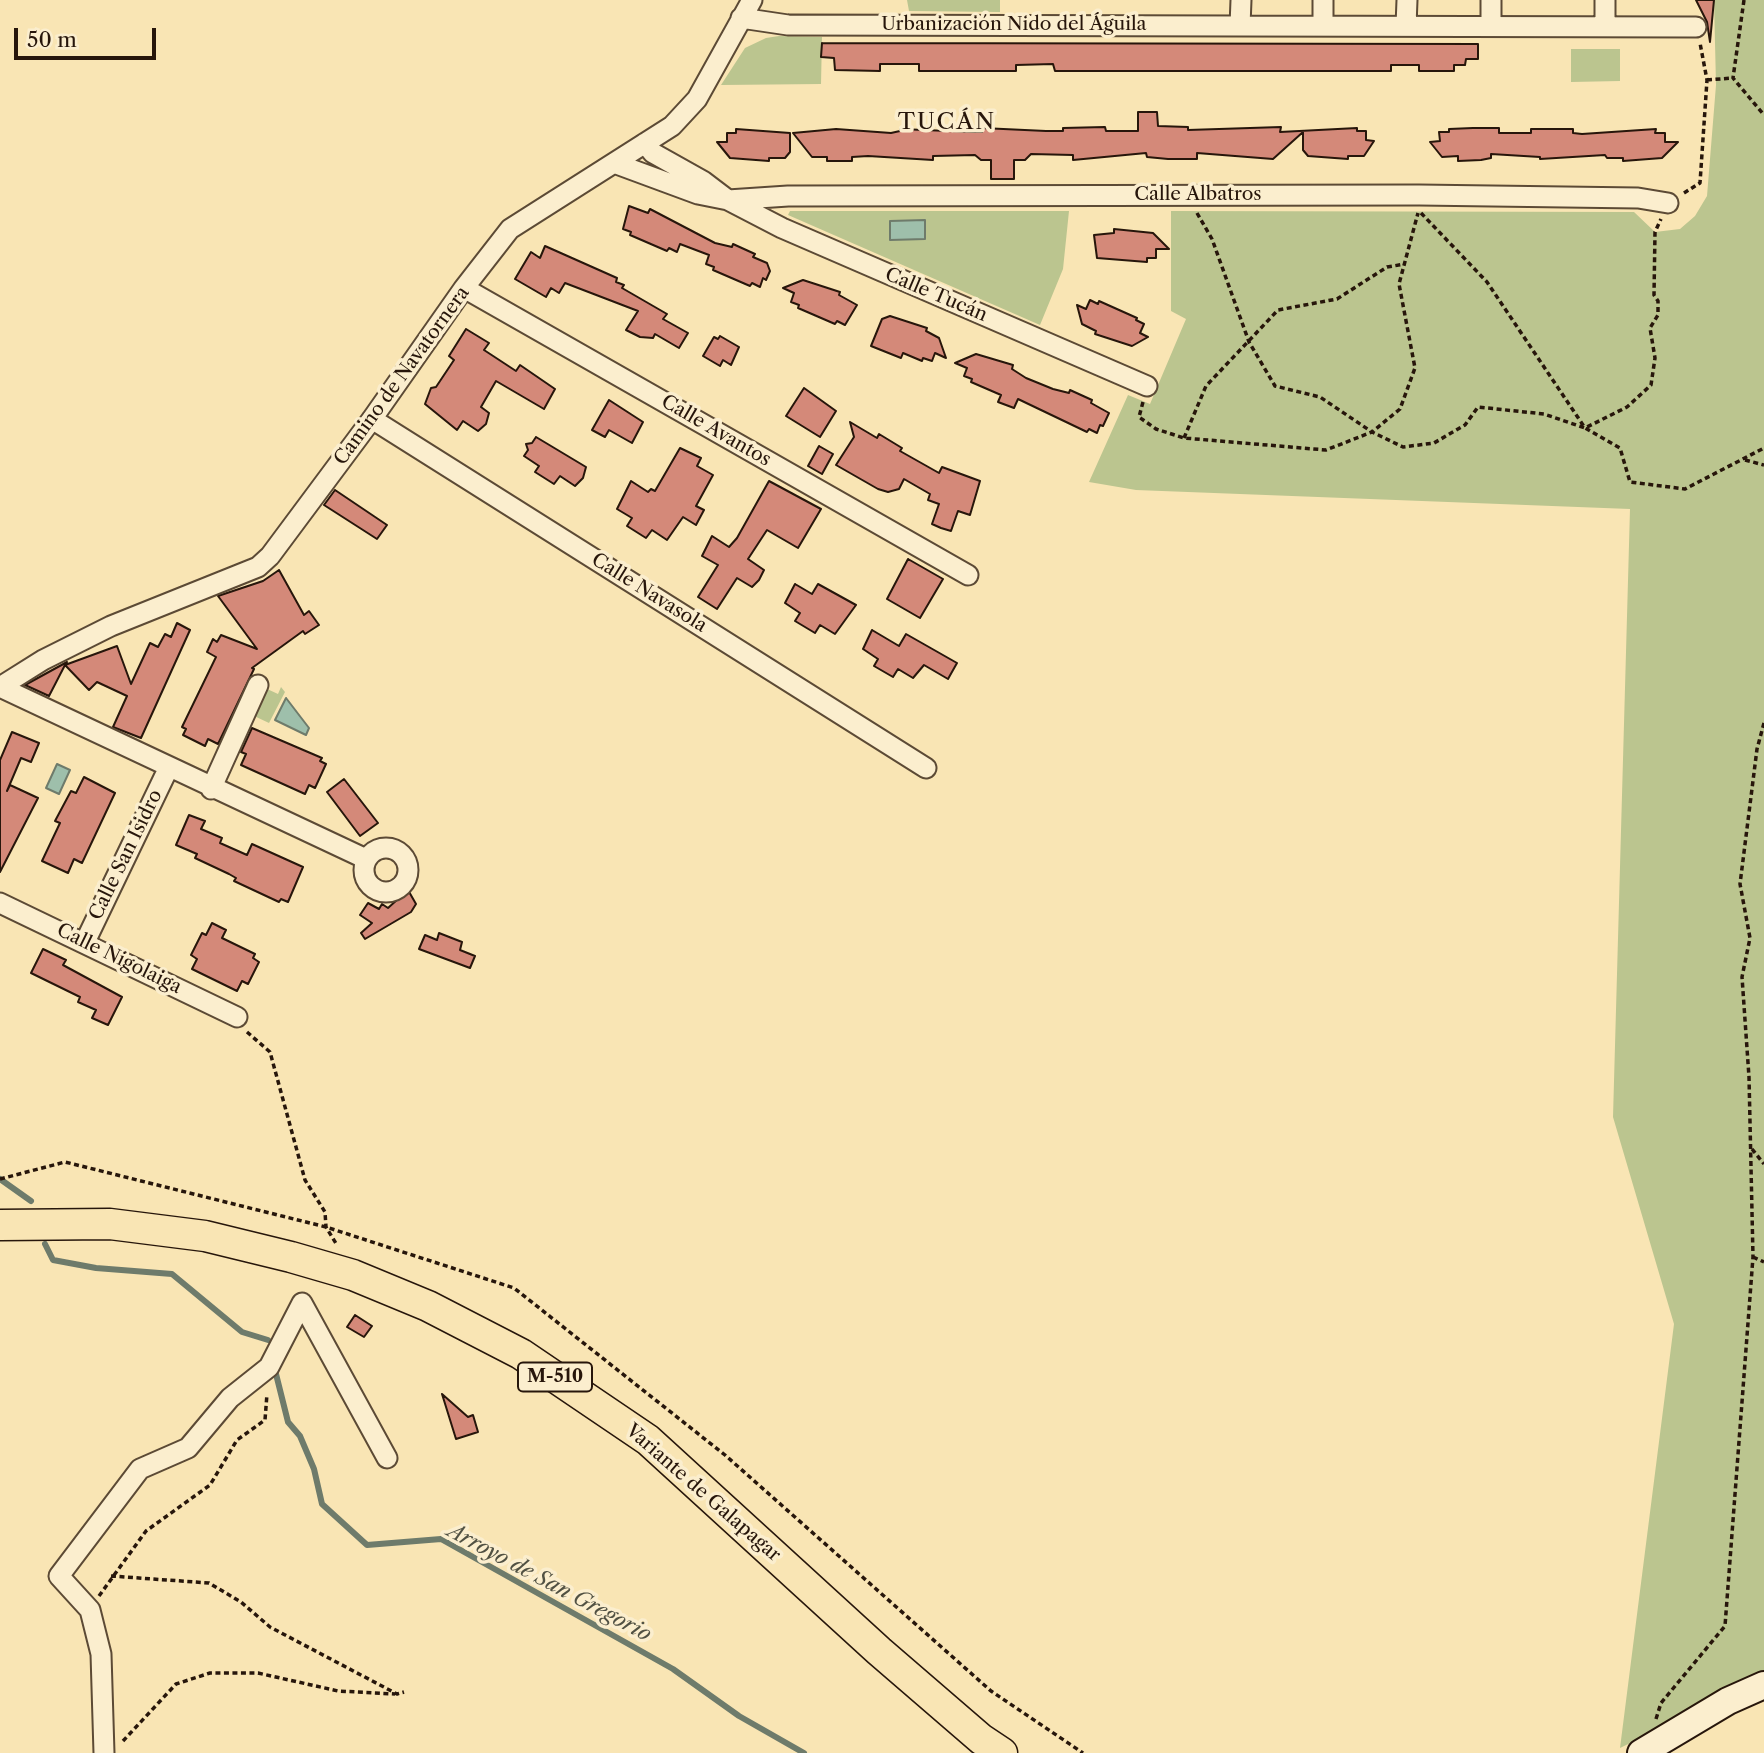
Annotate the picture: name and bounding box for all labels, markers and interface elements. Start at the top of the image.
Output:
scale bar [18,14,159,58]
street label: Urbanización Nido del Águila [881,14,1147,36]
text: 50 m [27,27,77,52]
district label: TUCÁN [898,108,996,136]
street label: Calle Albatros [1134,184,1262,206]
street label: Calle Tucán [881,263,991,327]
street label: Camino de Navatornera [329,282,475,470]
street label: Calle Avantos [657,390,775,472]
street label: Calle Navasola [587,548,711,638]
street label: Calle San Isidro [85,786,167,924]
street label: Calle Nigolaiga [53,919,185,999]
road number: M-510 [518,1362,592,1392]
street label: Variante de Galapagar [621,1419,785,1567]
water label: Arroyo de San Gregorio [443,1519,655,1647]

